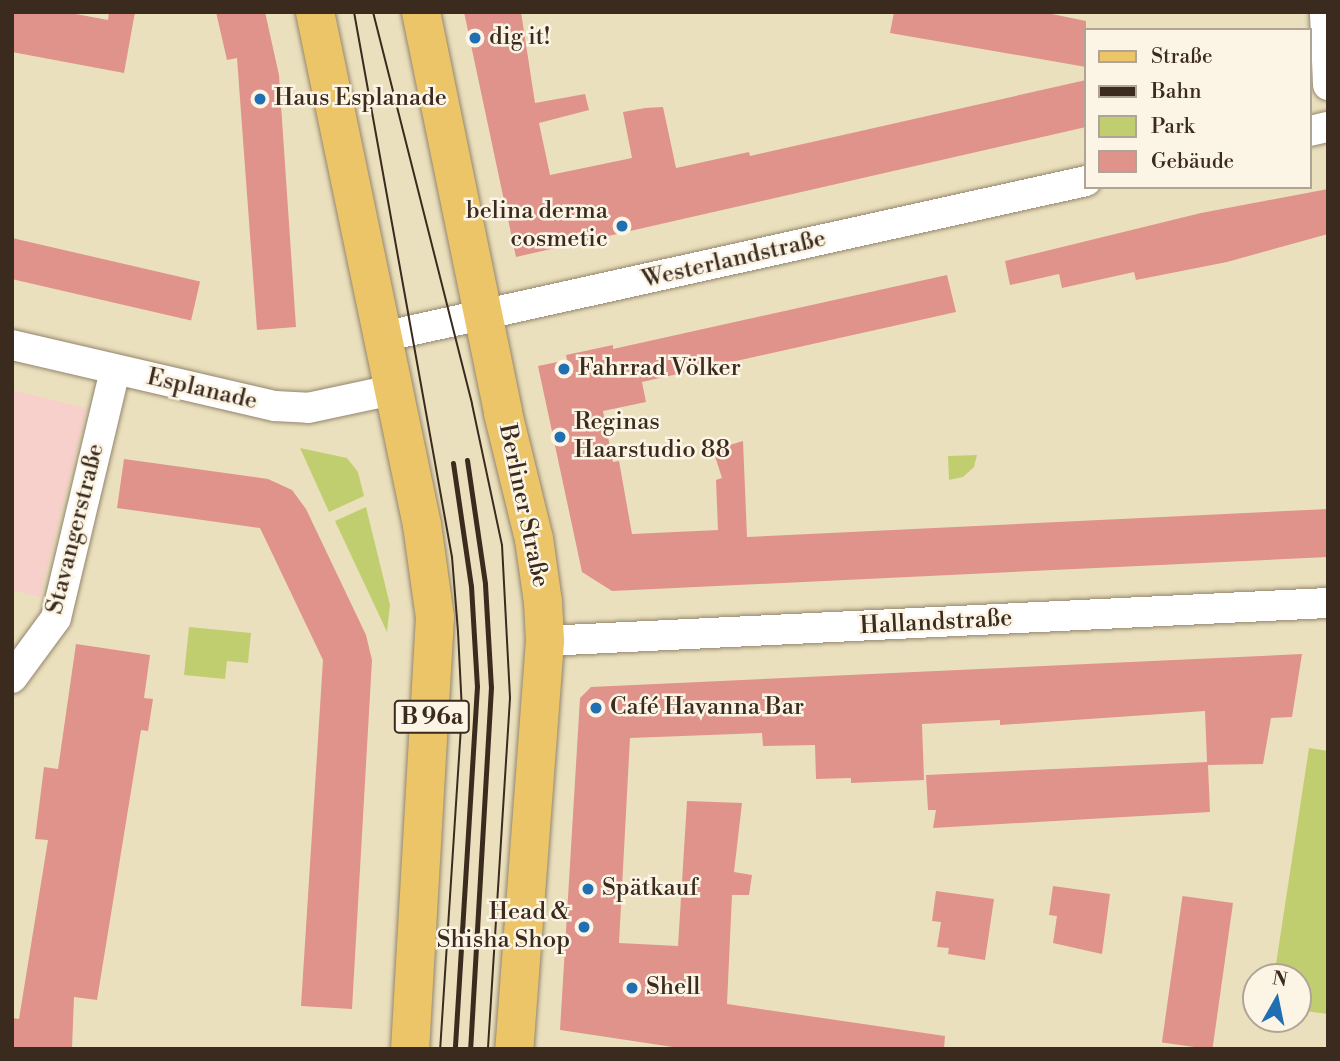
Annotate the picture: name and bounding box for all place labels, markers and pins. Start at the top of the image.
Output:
place label: dig it! [489,24,550,52]
marker: dig it! [467,30,483,46]
place label: Haus Esplanade [274,85,447,113]
marker: Haus Esplanade [252,91,268,107]
place label: belina derma cosmetic [466,198,608,254]
marker: belina derma cosmetic [614,218,630,234]
place label: Fahrrad Völker [578,355,741,383]
marker: Fahrrad Völker [556,361,572,377]
place label: Reginas Haarstudio 88 [574,409,730,465]
marker: Reginas Haarstudio 88 [552,429,568,445]
place label: Café Havanna Bar [610,694,804,722]
marker: Café Havanna Bar [588,700,604,716]
place label: Spätkauf [602,875,698,903]
marker: Spätkauf [580,881,596,897]
place label: Head & Shisha Shop [437,899,570,955]
marker: Head & Shisha Shop [576,919,592,935]
place label: Shell [646,974,700,1002]
marker: Shell [624,980,640,996]

